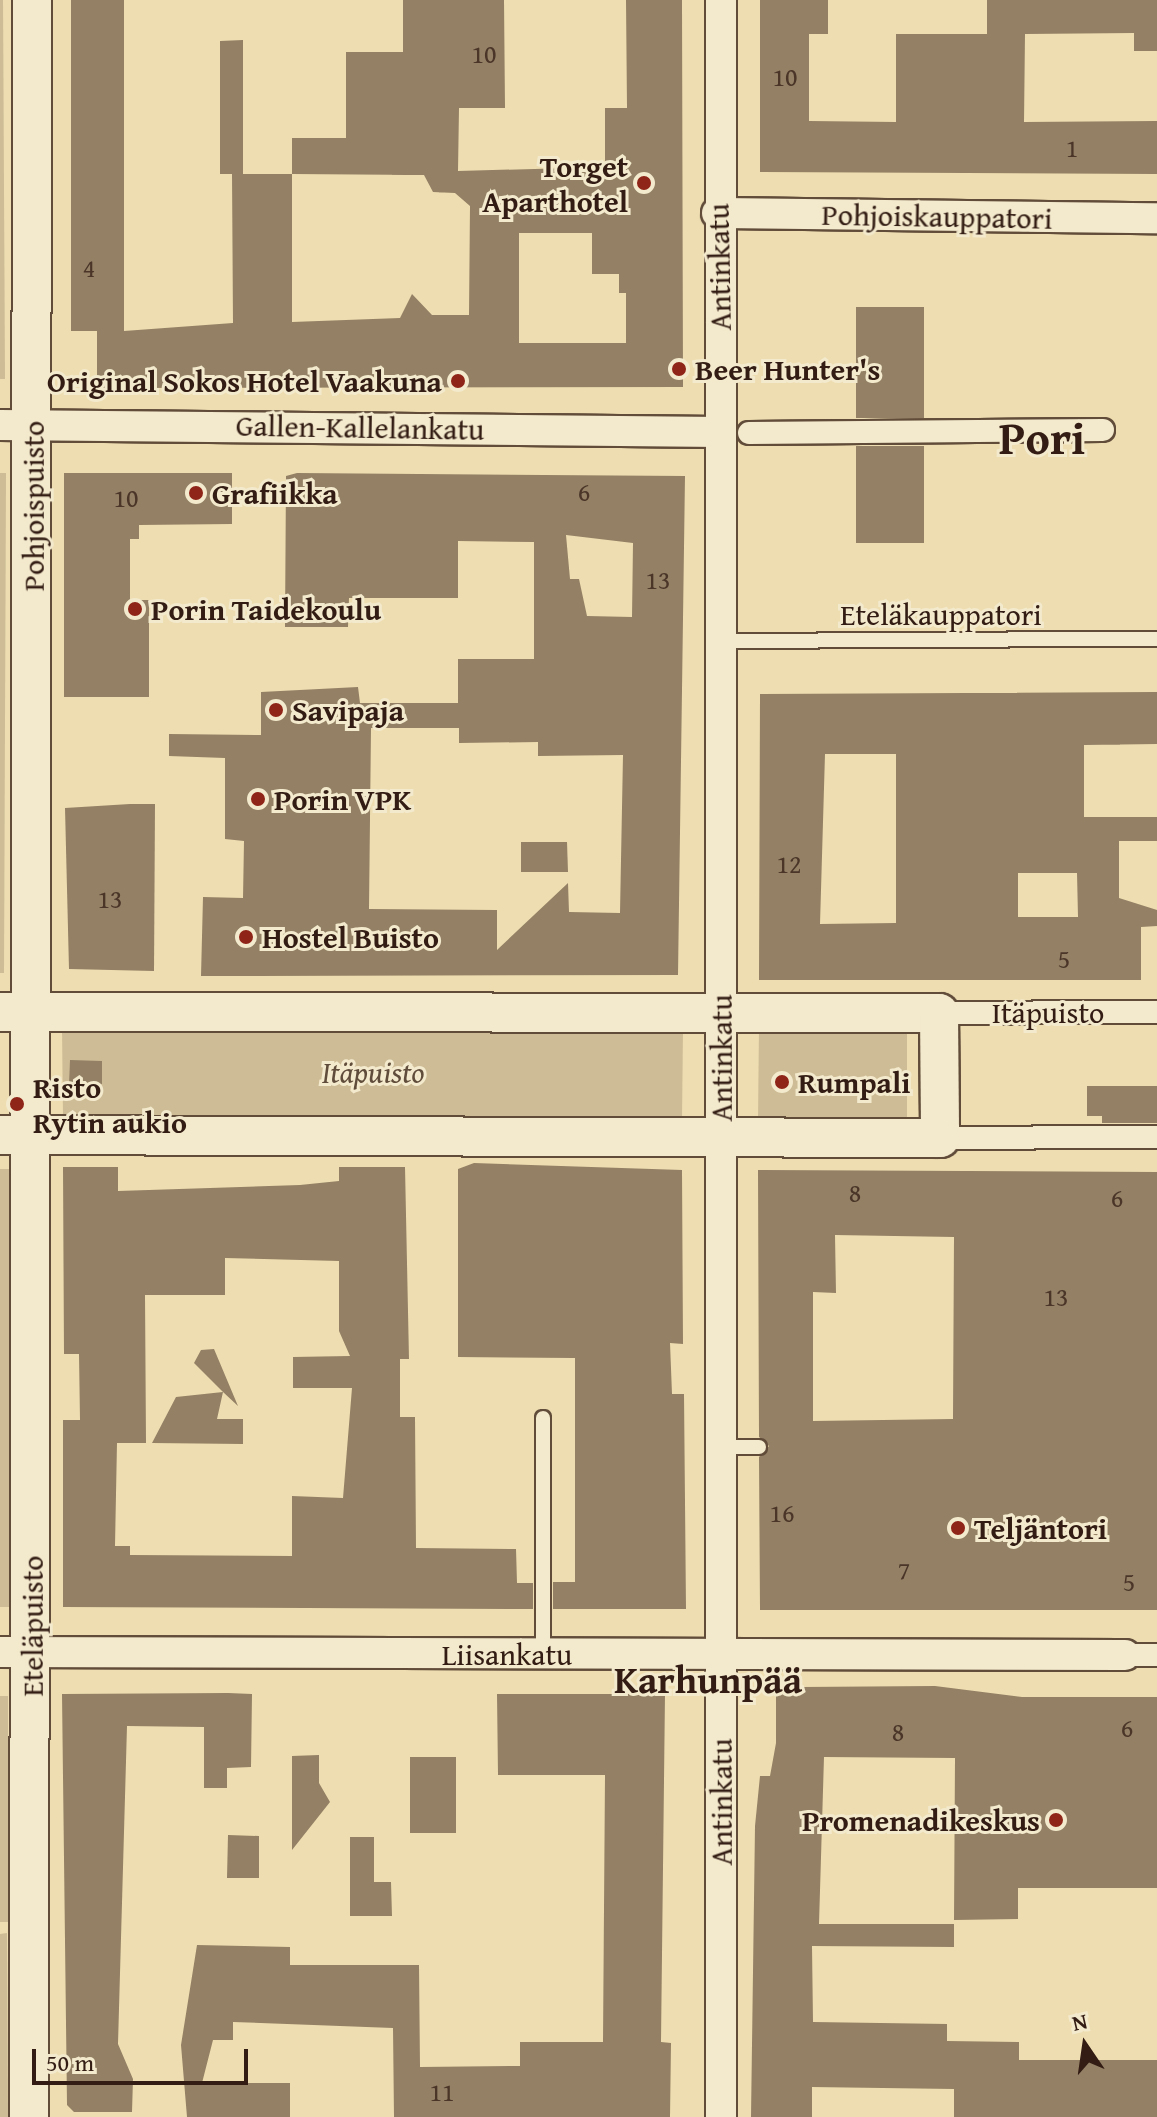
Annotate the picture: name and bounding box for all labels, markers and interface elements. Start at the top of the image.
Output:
house number: 10 [471,38,497,70]
house number: 10 [772,61,798,93]
house number: 1 [1066,132,1078,164]
place label: Torget Aparthotel [482,148,628,218]
marker: Torget Aparthotel [635,174,653,192]
street label: Pohjoiskauppatori [821,196,1053,236]
street label: Antinkatu [700,203,738,331]
house number: 4 [83,252,95,284]
place label: Beer Hunter's [695,351,880,387]
marker: Beer Hunter's [670,360,688,378]
place label: Original Sokos Hotel Vaakuna [47,363,442,399]
marker: Original Sokos Hotel Vaakuna [449,372,467,390]
street label: Gallen-Kallelankatu [235,407,485,447]
district label: Pori [999,409,1085,465]
street label: Pohjoispuisto [15,421,51,591]
place label: Grafiikka [212,475,338,511]
house number: 6 [578,476,590,508]
house number: 10 [113,482,139,514]
marker: Grafiikka [187,484,205,502]
house number: 13 [645,564,671,596]
place label: Porin Taidekoulu [151,591,381,627]
street label: Eteläkauppatori [840,596,1042,632]
marker: Porin Taidekoulu [126,600,144,618]
place label: Savipaja [292,692,404,728]
marker: Savipaja [267,701,285,719]
place label: Porin VPK [274,781,411,817]
marker: Porin VPK [249,790,267,808]
house number: 12 [776,848,802,880]
house number: 13 [97,883,123,915]
place label: Hostel Buisto [262,919,439,955]
marker: Hostel Buisto [237,928,255,946]
house number: 5 [1058,943,1070,975]
street label: Antinkatu [703,994,739,1122]
street label: Itäpuisto [992,994,1104,1030]
park label: Itäpuisto [322,1054,424,1090]
place label: Rumpali [798,1064,911,1100]
place label: Risto Rytin aukio [33,1069,187,1140]
marker: Rumpali [773,1073,791,1091]
marker: Risto Rytin aukio [8,1095,26,1113]
house number: 8 [849,1177,861,1209]
house number: 6 [1111,1182,1123,1214]
house number: 13 [1043,1281,1069,1313]
house number: 16 [769,1497,795,1529]
place label: Teljäntori [974,1510,1107,1546]
marker: Teljäntori [949,1519,967,1537]
house number: 7 [898,1554,910,1586]
street label: Eteläpuisto [14,1555,50,1697]
house number: 5 [1123,1566,1135,1598]
street label: Liisankatu [442,1636,572,1672]
district label: Karhunpää [614,1657,802,1703]
house number: 6 [1121,1712,1133,1744]
house number: 8 [892,1716,904,1748]
street label: Antinkatu [703,1738,739,1866]
place label: Promenadikeskus [802,1802,1040,1838]
marker: Promenadikeskus [1047,1811,1065,1829]
text: N [1069,2004,1090,2039]
north arrow [1045,2005,1125,2085]
scale bar [36,2033,252,2083]
text: 50 m [46,2045,94,2080]
house number: 11 [429,2076,455,2108]

